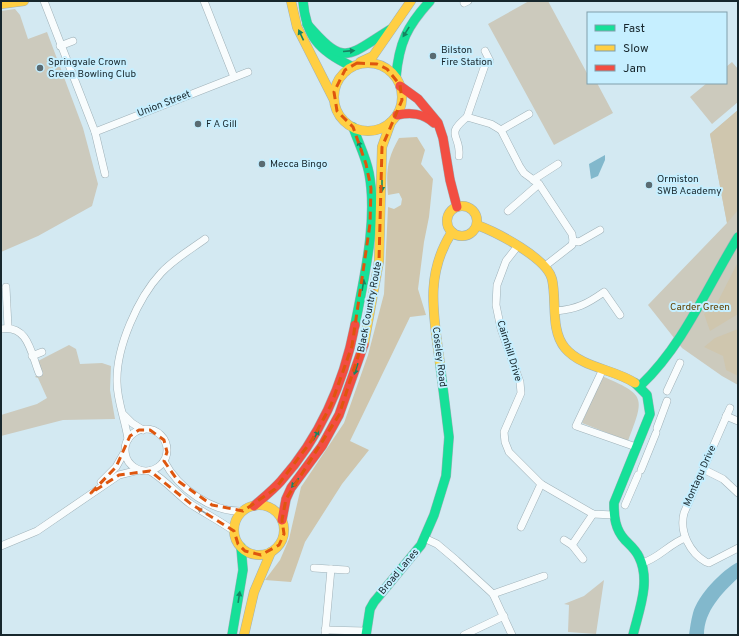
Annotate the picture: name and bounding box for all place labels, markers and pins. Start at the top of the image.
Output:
place label: Bilston Fire Station [441,44,493,69]
marker: Bilston Fire Station [428,51,438,61]
place label: Springvale Crown Green Bowling Club [48,56,136,81]
marker: Springvale Crown Green Bowling Club [35,63,45,73]
place label: F A Gill [206,118,237,131]
marker: F A Gill [193,119,203,129]
place label: Mecca Bingo [270,158,328,171]
marker: Mecca Bingo [257,159,267,169]
place label: Ormiston SWB Academy [657,173,721,198]
marker: Ormiston SWB Academy [644,180,654,190]

